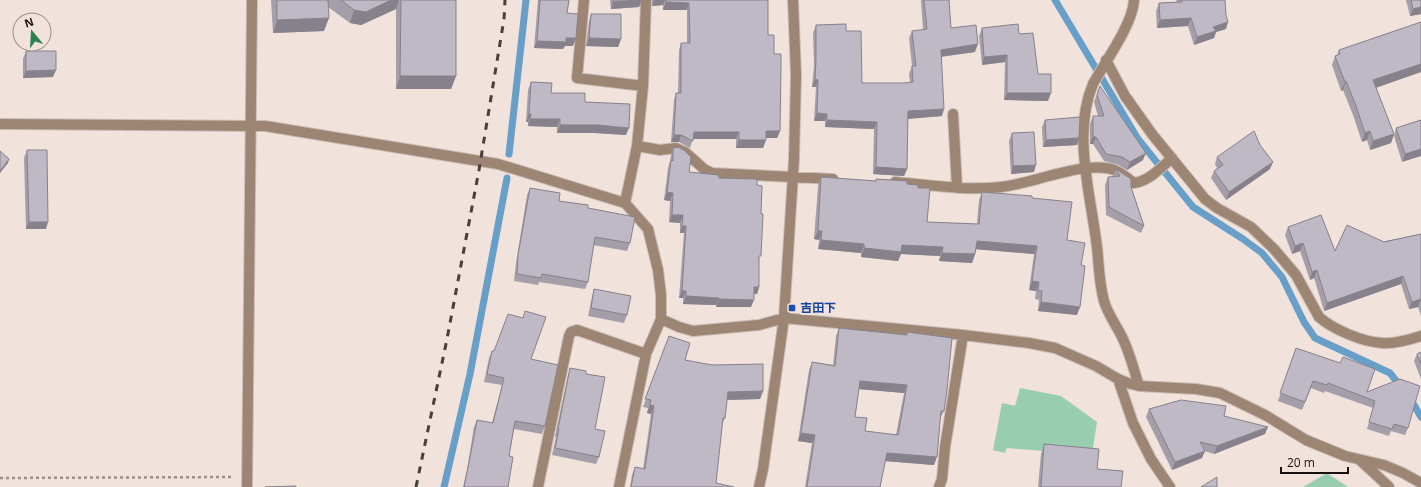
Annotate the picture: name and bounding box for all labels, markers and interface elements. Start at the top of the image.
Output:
north arrow [12,12,52,52]
text: N [22,13,35,31]
place label: 吉田下 [800,299,836,316]
marker: 吉田下 [787,303,797,313]
scale bar [1281,449,1348,475]
text: 20 m [1287,454,1315,471]

